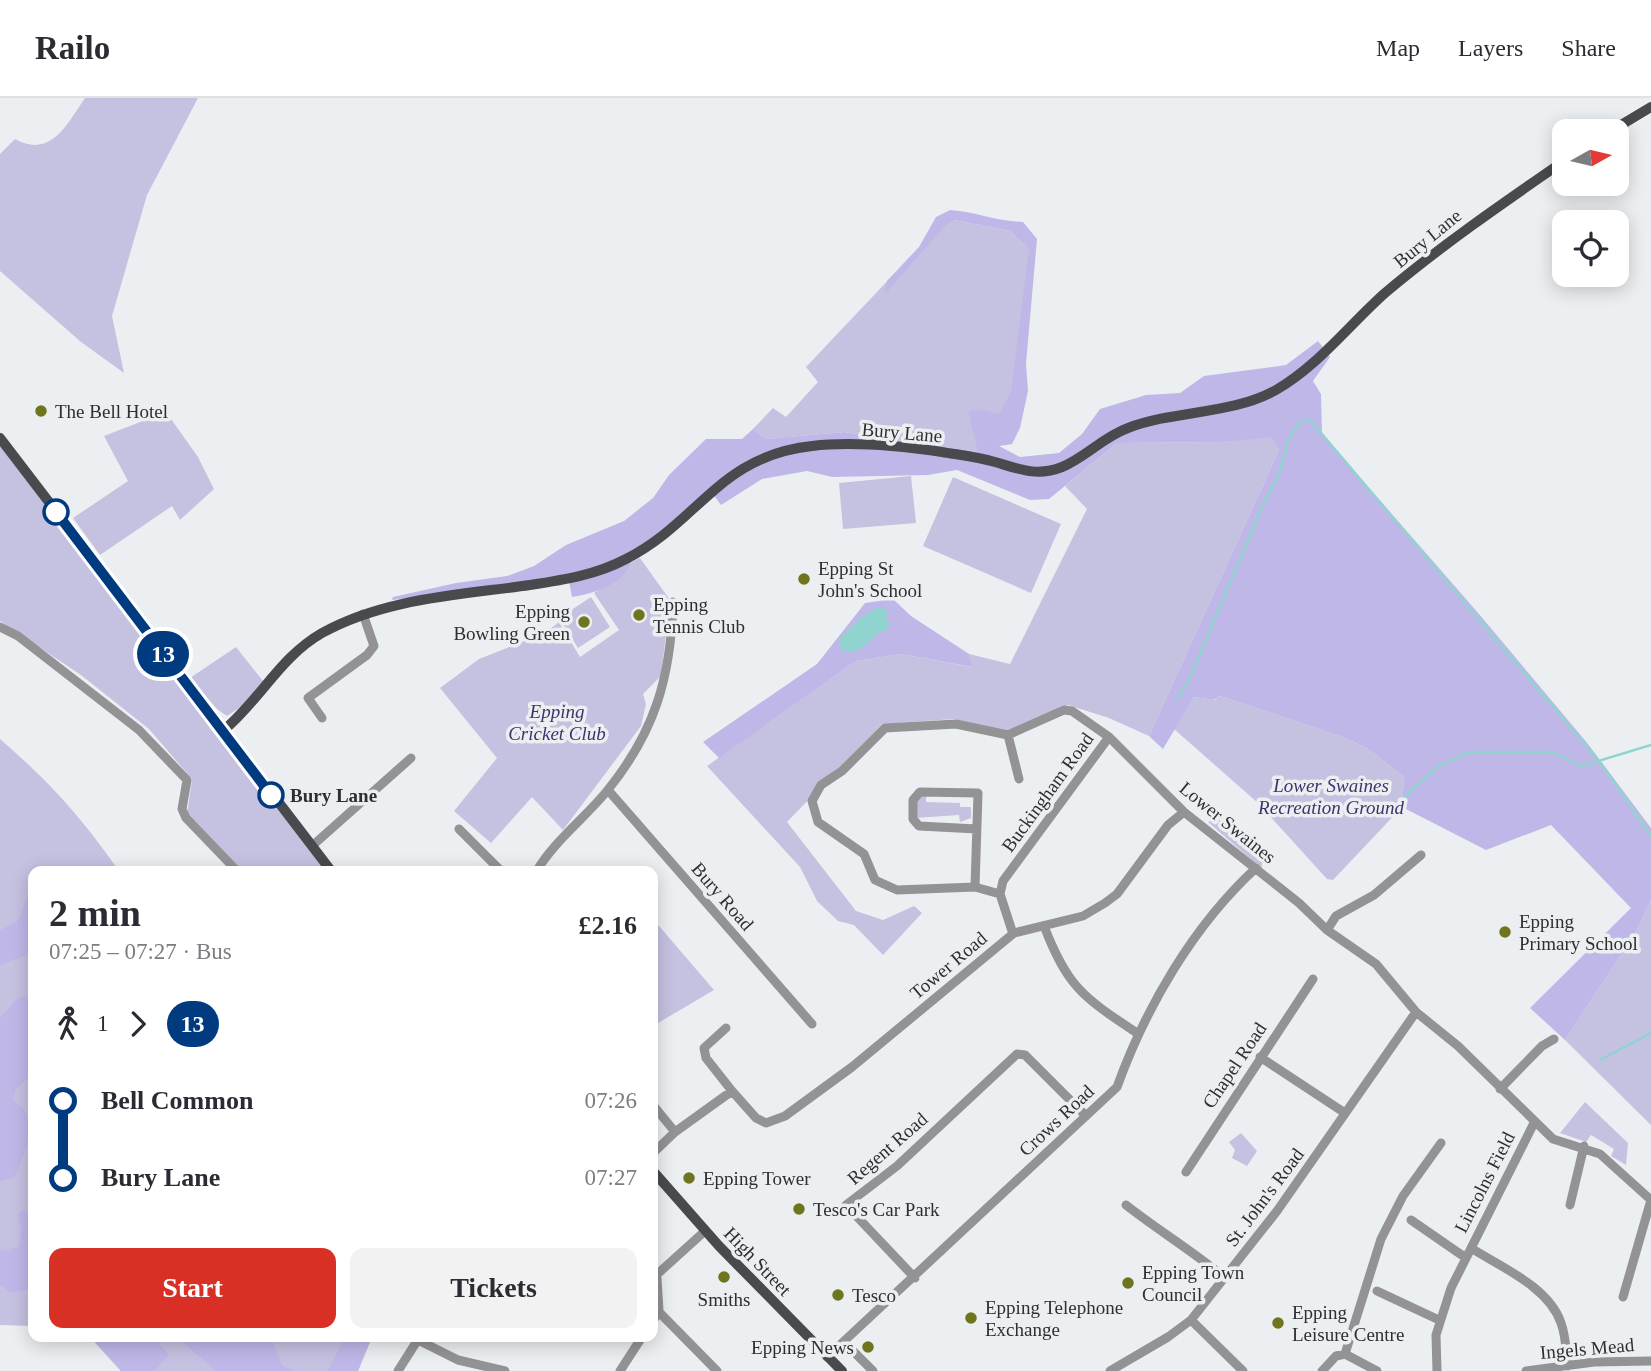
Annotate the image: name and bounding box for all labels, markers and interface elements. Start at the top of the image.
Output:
text: Railo [35,30,110,66]
text: Map [1376,35,1420,61]
text: Layers [1458,35,1523,61]
text: Share [1561,35,1616,61]
north arrow [1552,119,1629,196]
map controls [1552,119,1629,287]
street label: Bury Lane [1389,205,1465,272]
button: locate [1552,210,1629,287]
place label: The Bell Hotel [55,401,168,422]
marker: The Bell Hotel [33,403,49,419]
street label: Bury Lane [861,419,943,446]
unlabelled marker [43,499,69,525]
place label: Epping St John's School [818,558,922,601]
marker: Epping St John's School [796,571,812,587]
place label: Epping Tennis Club [653,594,745,637]
place label: Epping Bowling Green [453,601,570,644]
marker: Epping Tennis Club [631,607,647,623]
marker: Epping Bowling Green [576,614,592,630]
line badge: 13 [132,631,194,677]
text: 13 [151,641,175,667]
park label: Epping Cricket Club [508,701,606,744]
street label: Buckingham Road [997,728,1098,856]
park label: Lower Swaines Recreation Ground [1257,775,1404,818]
street label: Lower Swaines [1175,777,1280,868]
marker: Bury Lane [258,782,284,808]
place label: Bury Lane [290,785,377,806]
street label: Bury Road [688,858,758,935]
text: 2 min [49,892,141,934]
text: £2.16 [579,911,637,940]
place label: Epping Primary School [1519,911,1638,954]
marker: Epping Primary School [1497,924,1513,940]
street label: Tower Road [906,927,991,1003]
text: 07:25 – 07:27 · Bus [49,939,232,964]
icon: walk [49,1005,87,1043]
icon: forward [119,1005,157,1043]
text: 1 [97,1011,109,1036]
text: 13 [181,1011,205,1037]
street label: Chapel Road [1198,1018,1271,1112]
street label: Crows Road [1015,1080,1098,1160]
text: Bell Common [101,1086,253,1115]
text: 07:26 [585,1088,637,1113]
street label: Regent Road [843,1108,932,1189]
street label: Lincolns Field [1450,1128,1519,1236]
street label: St. John's Road [1221,1144,1308,1250]
text: Bury Lane [101,1163,220,1192]
text: 07:27 [585,1165,637,1190]
place label: Epping Tower [703,1168,811,1189]
marker: Epping Tower [681,1170,697,1186]
place label: Tesco's Car Park [813,1199,940,1220]
marker: Tesco's Car Park [791,1201,807,1217]
street label: High Street [720,1223,796,1300]
button: Start [49,1248,336,1328]
button: Tickets [350,1248,637,1328]
place label: Epping Town Council [1142,1262,1245,1305]
marker: Smiths [716,1269,732,1285]
marker: Epping Town Council [1120,1275,1136,1291]
place label: Tesco [852,1285,896,1306]
marker: Tesco [830,1287,846,1303]
place label: Smiths [698,1289,750,1310]
place label: Epping Telephone Exchange [985,1297,1123,1340]
place label: Epping Leisure Centre [1292,1302,1404,1345]
marker: Epping Telephone Exchange [963,1310,979,1326]
marker: Epping Leisure Centre [1270,1315,1286,1331]
street label: Ingels Mead [1539,1334,1635,1363]
place label: Epping News [751,1337,854,1358]
marker: Epping News [860,1339,876,1355]

